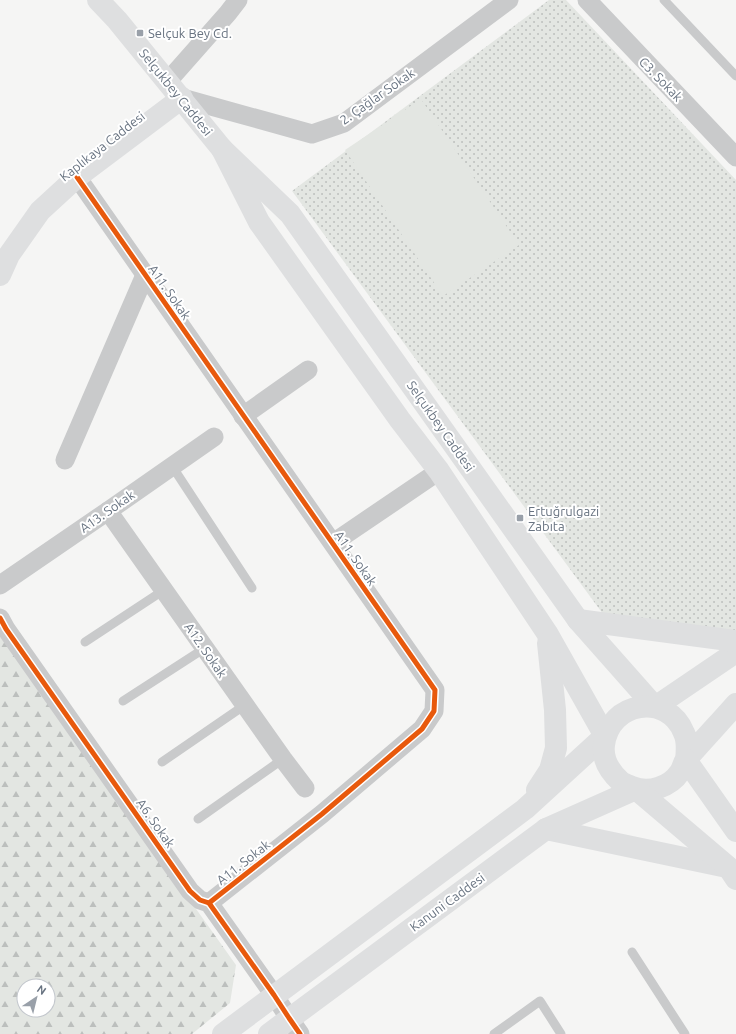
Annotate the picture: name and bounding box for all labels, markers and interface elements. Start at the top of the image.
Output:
place label: Selçuk Bey Cd. [148,26,232,40]
marker: Selçuk Bey Cd. [135,28,145,38]
street label: Selçukbey Caddesi [137,46,215,138]
street label: C3. Sokak [637,54,686,104]
street label: 2. Çağlar Sokak [337,65,417,127]
street label: Kaplıkaya Caddesi [57,109,147,183]
street label: A11. Sokak [146,262,194,322]
street label: Selçukbey Caddesi [404,378,478,474]
street label: A13. Sokak [77,487,137,535]
place label: Ertuğrulgazi Zabıta [528,504,599,533]
marker: Ertuğrulgazi Zabıta [515,513,525,523]
street label: A11. Sokak [332,528,380,588]
street label: A12. Sokak [182,620,230,680]
street label: A6. Sokak [134,796,178,850]
street label: A11. Sokak [214,837,273,887]
street label: Kanuni Caddesi [407,870,487,934]
north arrow [16,978,56,1018]
text: N [35,983,49,997]

